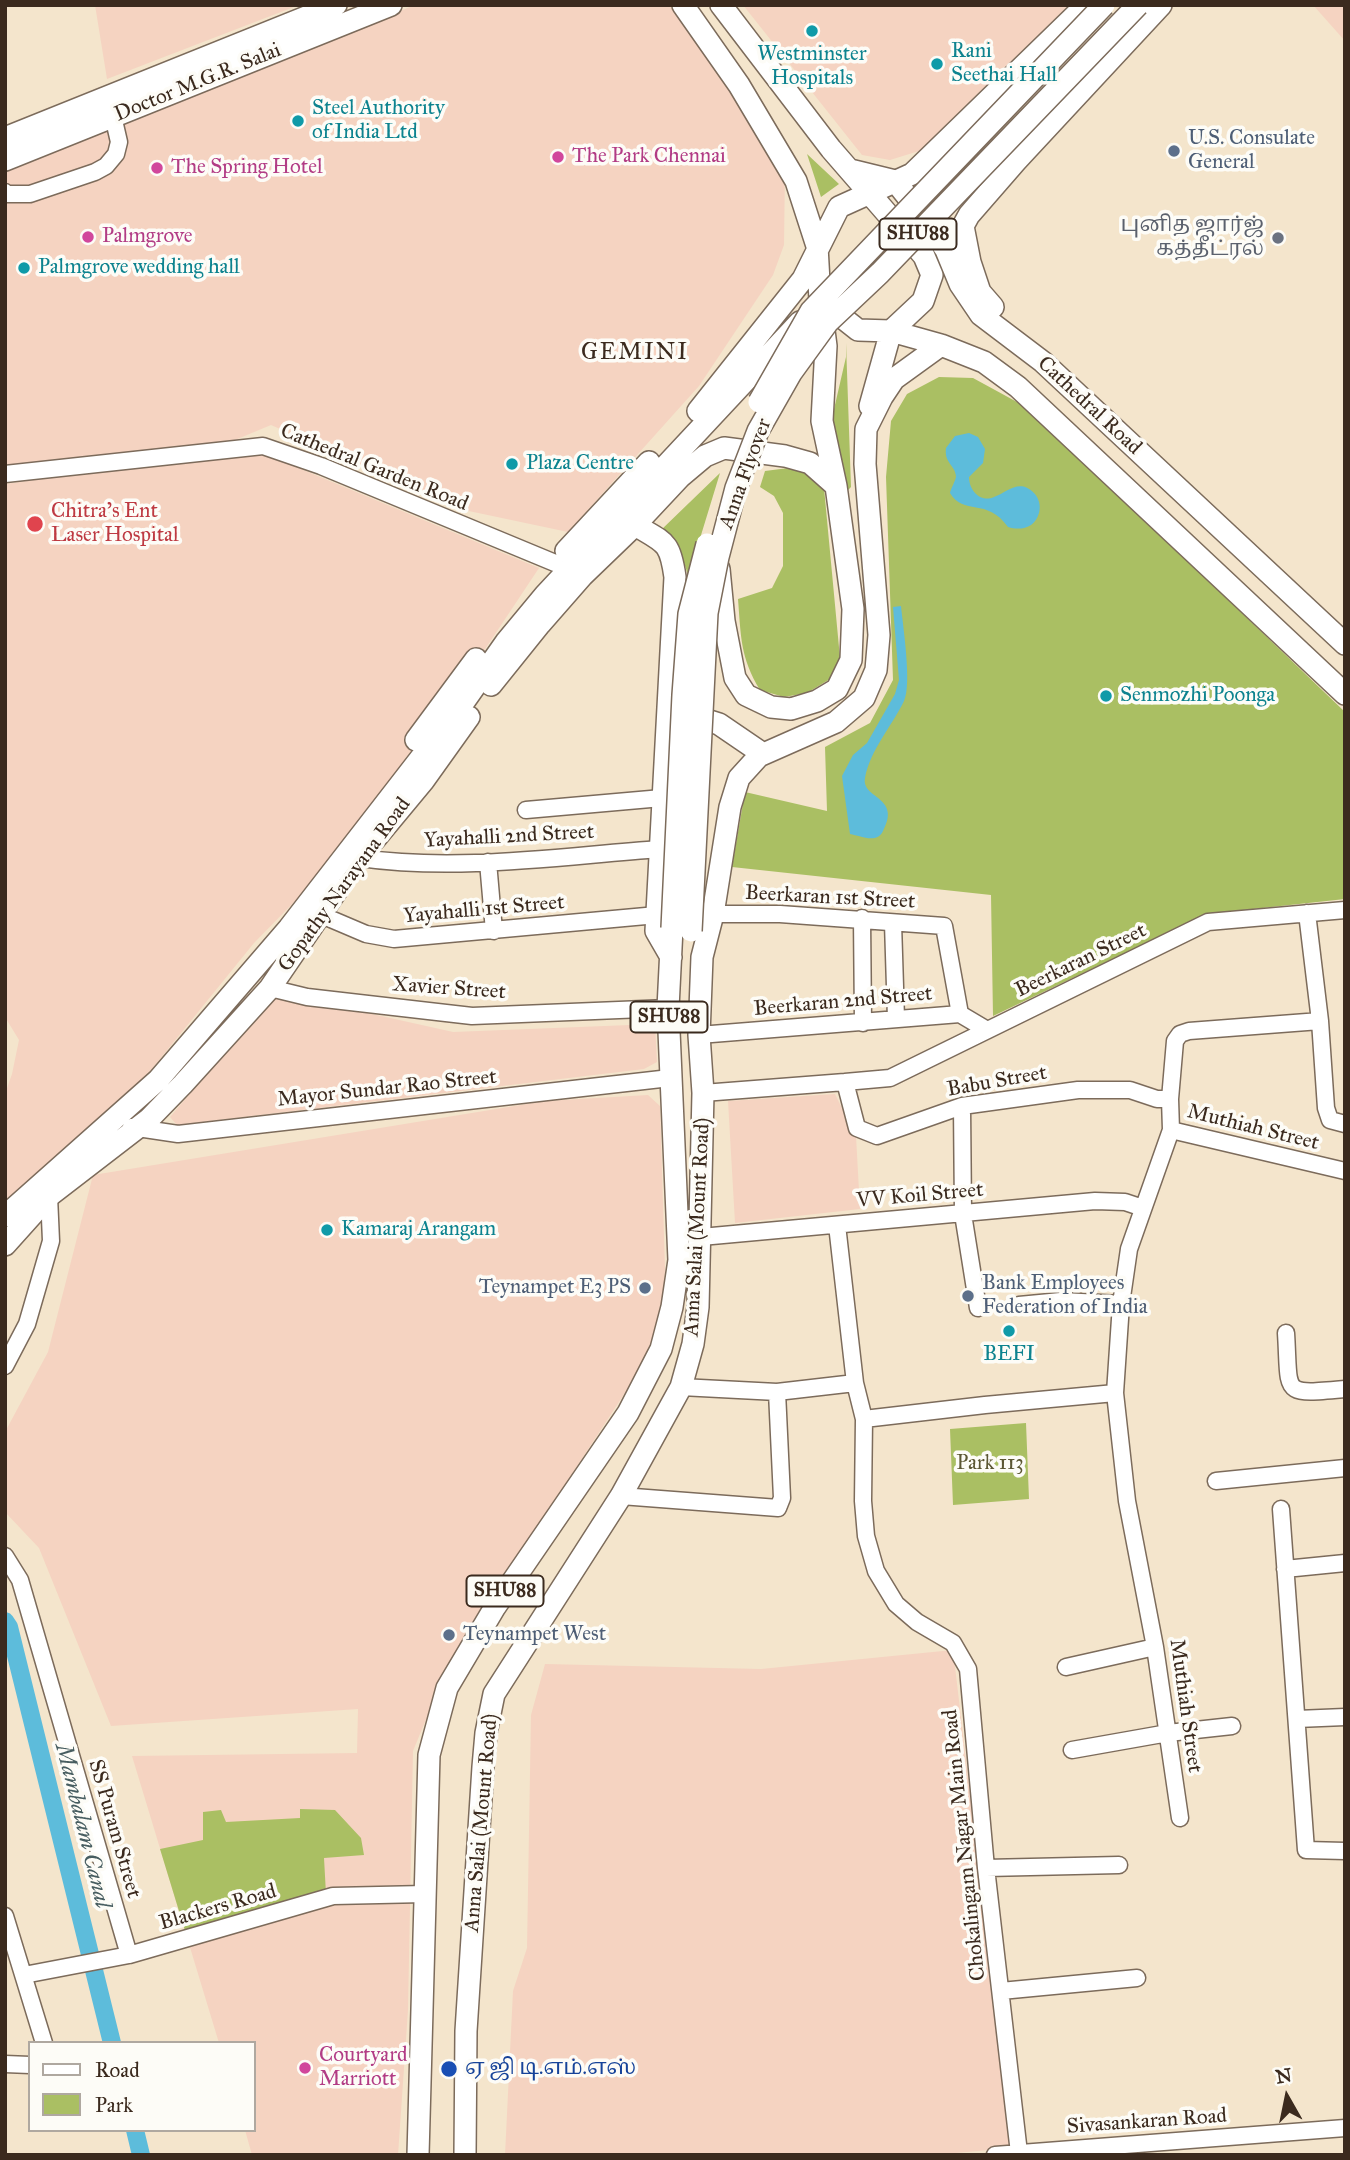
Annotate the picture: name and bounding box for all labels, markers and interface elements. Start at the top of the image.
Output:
marker: Westminster Hospitals [804,23,820,39]
street label: Doctor M.G.R. Salai [111,38,285,128]
place label: Rani Seethai Hall [951,39,1057,89]
place label: Westminster Hospitals [757,42,867,92]
marker: Rani Seethai Hall [929,56,945,72]
place label: Steel Authority of India Ltd [312,96,445,146]
marker: Steel Authority of India Ltd [290,113,306,129]
place label: U.S. Consulate General [1188,126,1315,176]
marker: U.S. Consulate General [1166,143,1182,159]
place label: The Park Chennai [572,144,726,170]
marker: The Park Chennai [550,149,566,165]
place label: The Spring Hotel [171,155,323,181]
marker: The Spring Hotel [149,160,165,176]
place label: புனித ஜார்ஜ் கத்தீட்ரல் [1121,213,1264,263]
road number: SHU88 [880,218,956,250]
place label: Palmgrove [102,224,193,250]
marker: Palmgrove [80,229,96,245]
marker: புனித ஜார்ஜ் கத்தீட்ரல் [1270,230,1286,246]
place label: Palmgrove wedding hall [38,255,240,281]
marker: Palmgrove wedding hall [16,260,32,276]
district label: GEMINI [582,339,688,367]
street label: Cathedral Road [1032,351,1146,461]
street label: Anna Flyover [714,415,778,533]
street label: Cathedral Garden Road [276,419,472,517]
place label: Plaza Centre [526,451,634,477]
marker: Plaza Centre [504,456,520,472]
place label: Chitra's Ent Laser Hospital [51,499,179,549]
marker: Chitra's Ent Laser Hospital [25,514,45,534]
place label: Senmozhi Poonga [1120,683,1275,709]
marker: Senmozhi Poonga [1098,688,1114,704]
street label: Gopathy Narayana Road [273,793,417,977]
street label: Yayahalli 2nd Street [423,820,595,854]
street label: Beerkaran 1st Street [744,881,916,915]
street label: Yayahalli 1st Street [402,890,566,930]
street label: Beerkaran Street [1011,918,1151,1004]
street label: Xavier Street [391,972,507,1006]
street label: Beerkaran 2nd Street [753,982,933,1022]
road number: SHU88 [630,1001,708,1032]
street label: Babu Street [945,1061,1049,1103]
street label: Mayor Sundar Rao Street [276,1065,498,1113]
street label: Muthiah Street [1185,1099,1321,1157]
street label: Anna Salai (Mount Road) [680,1117,716,1337]
street label: VV Koil Street [856,1178,984,1214]
place label: Kamaraj Arangam [341,1217,496,1243]
marker: Kamaraj Arangam [319,1222,335,1238]
place label: Bank Employees Federation of India [982,1271,1148,1321]
place label: Teynampet E3 PS [479,1275,631,1301]
marker: Teynampet E3 PS [637,1280,653,1296]
marker: Bank Employees Federation of India [960,1288,976,1304]
marker: BEFI [1001,1323,1017,1339]
place label: BEFI [983,1342,1035,1368]
park label: Park 113 [956,1451,1024,1477]
road number: SHU88 [466,1576,544,1606]
place label: Teynampet West [463,1622,606,1648]
marker: Teynampet West [441,1627,457,1643]
street label: Muthiah Street [1163,1638,1207,1774]
street label: Chokalingam Nagar Main Road [938,1708,992,1982]
street label: Anna Salai (Mount Road) [460,1713,504,1933]
water label: Mambalam Canal [48,1741,116,1911]
street label: SS Puram Street [82,1757,146,1901]
street label: Blackers Road [157,1879,279,1937]
legend [28,2041,256,2132]
place label: Courtyard Marriott [319,2043,408,2093]
place label: ஏ ஜி டி.எம்.எஸ் [465,2056,636,2082]
text: Road [95,2057,140,2083]
marker: ஏ ஜி டி.எம்.எஸ் [439,2059,459,2079]
marker: Courtyard Marriott [297,2060,313,2076]
north arrow [1252,2062,1322,2132]
text: N [1274,2063,1293,2088]
text: Park [95,2092,133,2118]
street label: Sivasankaran Road [1066,2104,1228,2140]

